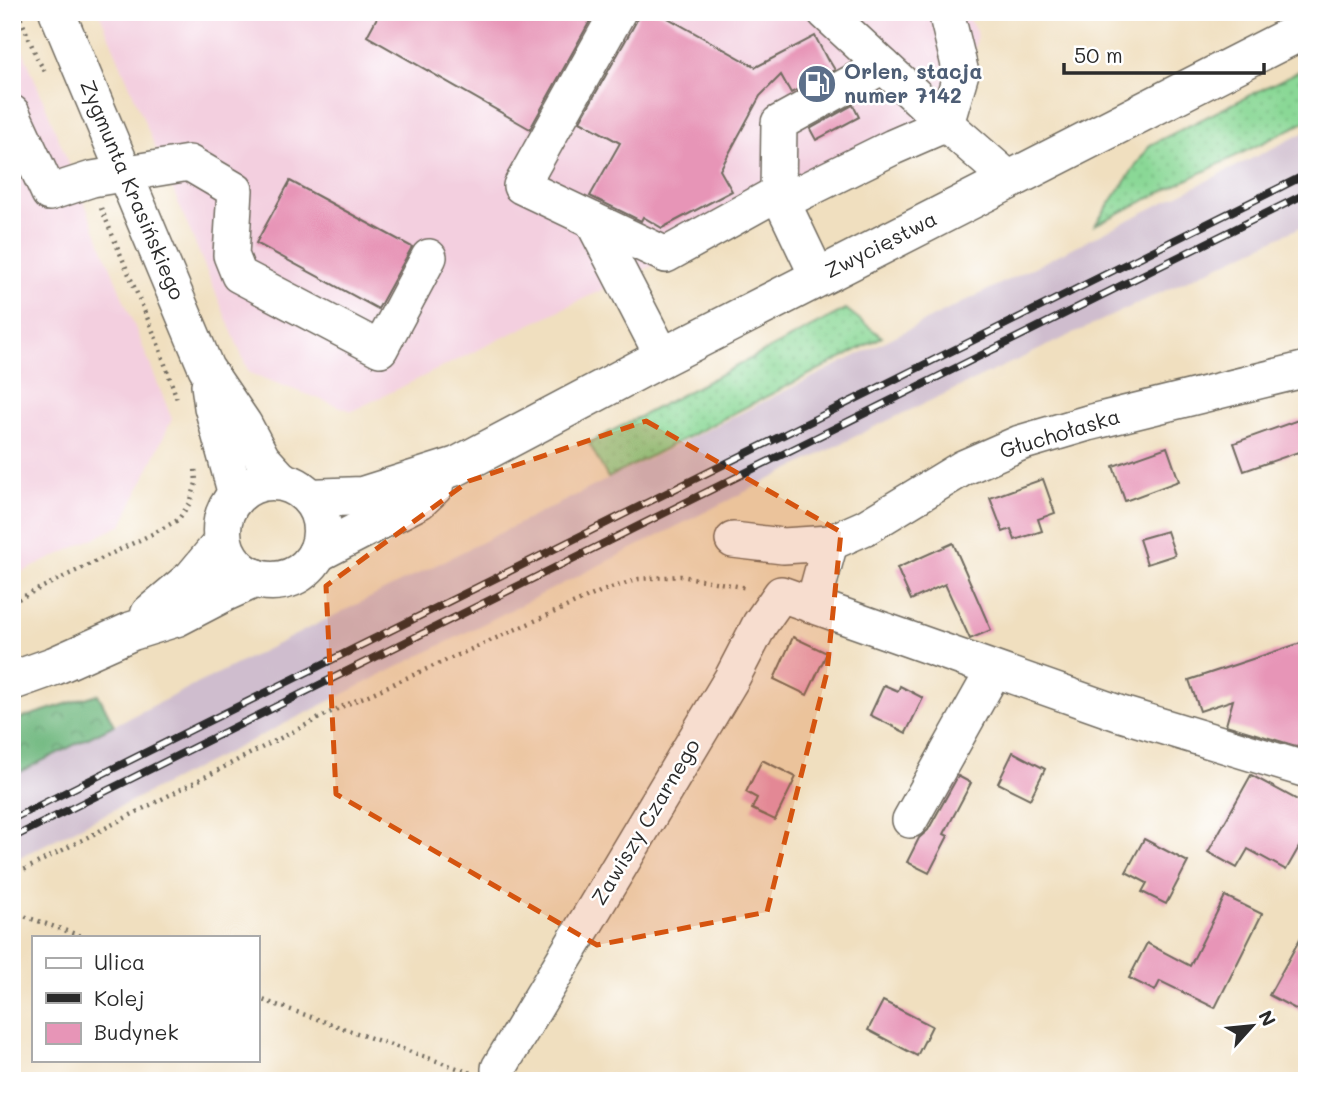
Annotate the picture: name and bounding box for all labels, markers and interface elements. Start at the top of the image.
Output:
scale bar [1064,32,1263,76]
text: 50 m [1074,41,1123,68]
place label: Orlen, stacja numer 7142 [844,57,982,108]
fuel station icon: Orlen, stacja numer 7142 [796,63,838,105]
street label: Zygmunta Krasińskiego [75,75,192,303]
street label: Zwycięstwa [820,204,941,283]
street label: Głuchołaska [996,401,1123,464]
street label: Zawiszy Czarnego [584,733,705,909]
legend [32,936,259,1062]
text: Ulica [94,948,145,975]
text: Kolej [94,984,145,1011]
north arrow [1218,992,1288,1062]
text: N [1253,1006,1282,1030]
text: Budynek [94,1018,179,1045]

